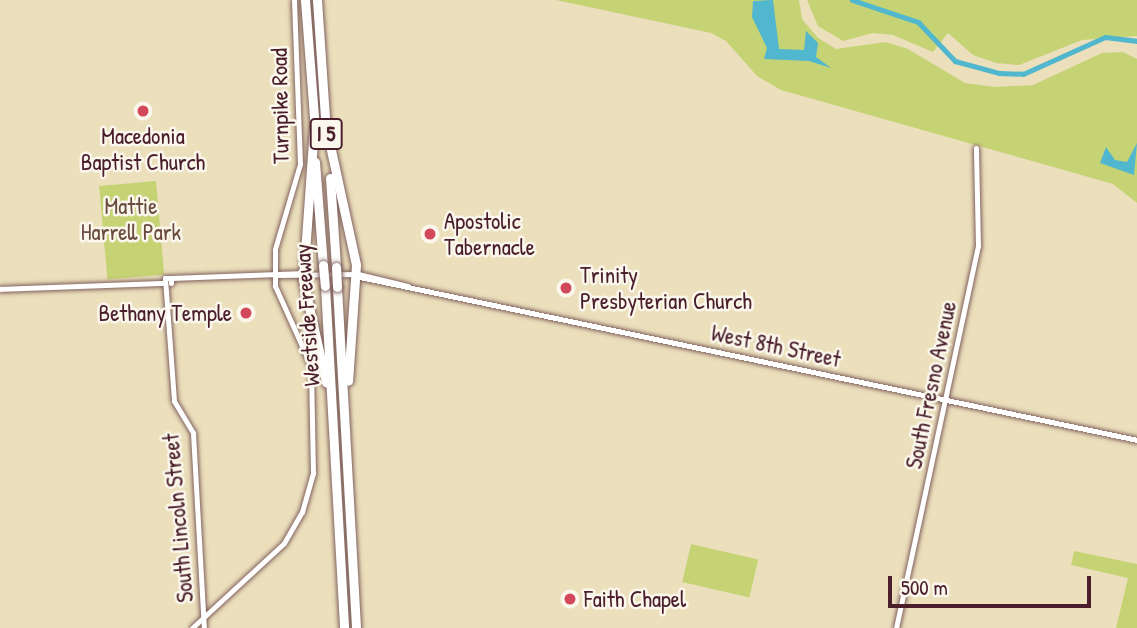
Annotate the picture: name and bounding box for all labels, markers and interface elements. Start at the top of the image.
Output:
street label: Turnpike Road [265,48,295,164]
marker: Macedonia Baptist Church [135,103,151,119]
road number: I 5 [308,116,344,152]
place label: Macedonia Baptist Church [81,122,205,176]
park label: Mattie Harrell Park [81,192,181,246]
place label: Apostolic Tabernacle [444,207,535,261]
marker: Apostolic Tabernacle [422,226,438,242]
street label: Westside Freeway [288,243,326,387]
place label: Trinity Presbyterian Church [580,261,752,315]
marker: Trinity Presbyterian Church [558,280,574,296]
place label: Bethany Temple [99,299,232,327]
street label: South Fresno Avenue [900,299,962,471]
marker: Bethany Temple [238,305,254,321]
street label: West 8th Street [709,319,843,373]
street label: South Lincoln Street [157,432,199,604]
scale bar [892,562,1095,606]
text: 500 m [901,573,948,602]
place label: Faith Chapel [584,585,686,613]
marker: Faith Chapel [562,591,578,607]

